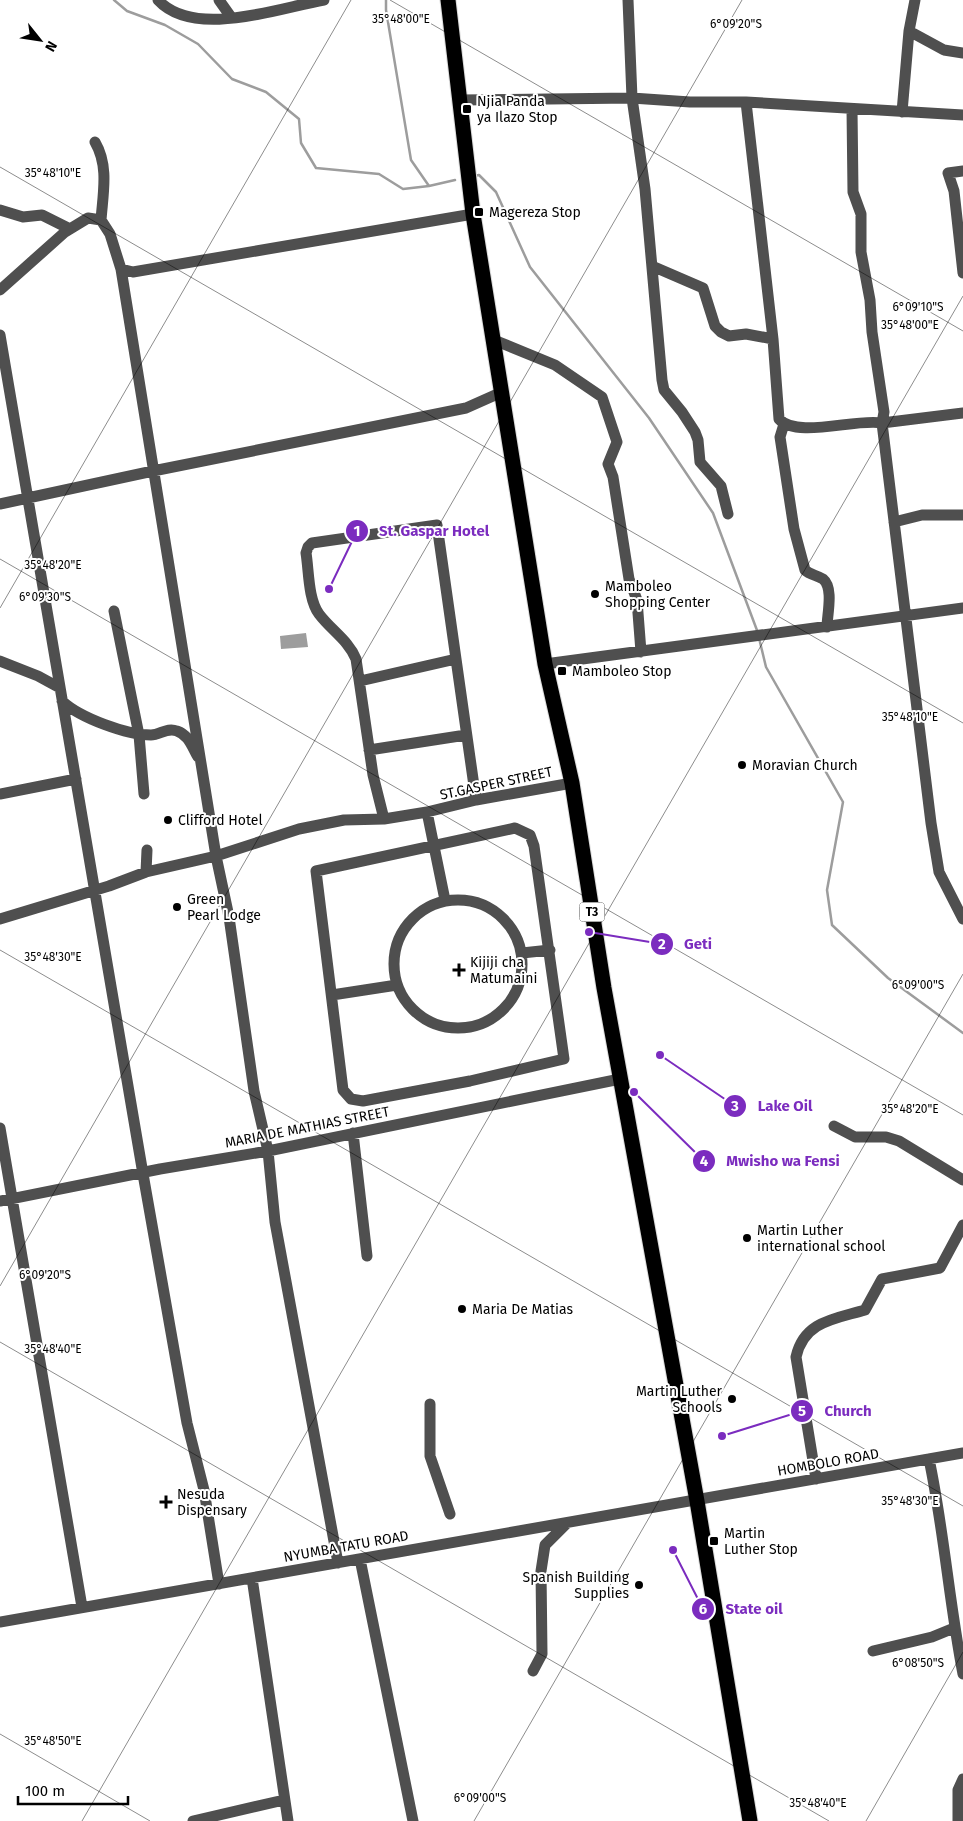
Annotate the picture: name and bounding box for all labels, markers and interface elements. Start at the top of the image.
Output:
text: 35°48'00"E [372,12,430,26]
north arrow [15,15,65,65]
text: 6°09'20"S [710,17,762,31]
text: N [41,38,61,55]
place label: Njia Panda ya Ilazo Stop [477,93,558,126]
marker: Njia Panda ya Ilazo Stop [461,103,473,115]
text: 35°48'10"E [25,166,81,180]
place label: Magereza Stop [489,204,581,221]
marker: Magereza Stop [473,206,485,218]
text: 6°09'10"S [892,300,944,314]
text: 35°48'00"E [881,318,939,332]
callout: St. Gaspar Hotel [344,516,500,546]
text: 1 [354,522,360,540]
text: St. Gaspar Hotel [379,522,490,540]
text: 35°48'20"E [24,558,82,572]
place label: Mamboleo Shopping Center [605,578,711,611]
marker: Mamboleo Shopping Center [589,588,601,600]
text: 6°09'30"S [19,590,71,604]
place label: Mamboleo Stop [572,663,672,680]
marker: Mamboleo Stop [556,665,568,677]
text: 35°48'10"E [882,710,938,724]
place label: Moravian Church [752,757,858,774]
marker: Moravian Church [736,759,748,771]
street label: ST.GASPER STREET [438,763,555,804]
place label: Clifford Hotel [178,812,263,829]
marker: Clifford Hotel [162,814,174,826]
place label: Green Pearl Lodge [187,891,261,924]
marker: Green Pearl Lodge [171,901,183,913]
road number: T3 [580,902,604,922]
callout: Geti [649,929,722,959]
text: 2 [658,935,666,953]
text: Geti [684,935,712,953]
text: 35°48'30"E [24,950,82,964]
place label: Kijiji cha Matumaini [470,954,537,987]
marker: Kijiji cha Matumaini [452,963,466,977]
text: 6°09'00"S [892,978,945,992]
callout: Lake Oil [723,1091,822,1121]
text: 3 [730,1097,739,1115]
text: Lake Oil [758,1097,813,1115]
text: 35°48'20"E [881,1102,939,1116]
street label: MARIA DE MATHIAS STREET [223,1103,392,1152]
callout: Mwisho wa Fensi [692,1146,850,1176]
text: 4 [700,1152,709,1170]
text: Mwisho wa Fensi [726,1152,840,1170]
place label: Martin Luther international school [757,1222,885,1255]
marker: Martin Luther international school [741,1232,753,1244]
text: 6°09'20"S [19,1268,71,1282]
place label: Maria De Matias [472,1301,574,1318]
marker: Maria De Matias [456,1303,468,1315]
text: 35°48'40"E [24,1342,82,1356]
place label: Martin Luther Schools [636,1383,723,1416]
marker: Martin Luther Schools [726,1393,738,1405]
callout: Church [789,1396,881,1426]
text: 5 [798,1402,806,1420]
text: Church [824,1402,872,1420]
street label: HOMBOLO ROAD [776,1445,880,1480]
place label: Nesuda Dispensary [177,1486,247,1519]
text: 35°48'30"E [881,1494,939,1508]
marker: Nesuda Dispensary [159,1495,173,1509]
place label: Martin Luther Stop [724,1525,798,1558]
street label: NYUMBA TATU ROAD [282,1527,410,1566]
marker: Martin Luther Stop [708,1535,720,1547]
place label: Spanish Building Supplies [523,1569,630,1602]
marker: Spanish Building Supplies [633,1579,645,1591]
callout: State oil [691,1594,793,1624]
text: 6 [699,1600,708,1618]
text: State oil [725,1600,783,1618]
text: 6°08'50"S [892,1656,945,1670]
text: 35°48'50"E [24,1734,82,1748]
scale bar [18,1774,128,1806]
text: 100 m [25,1782,65,1800]
text: 6°09'00"S [454,1791,507,1805]
text: 35°48'40"E [789,1796,847,1810]

